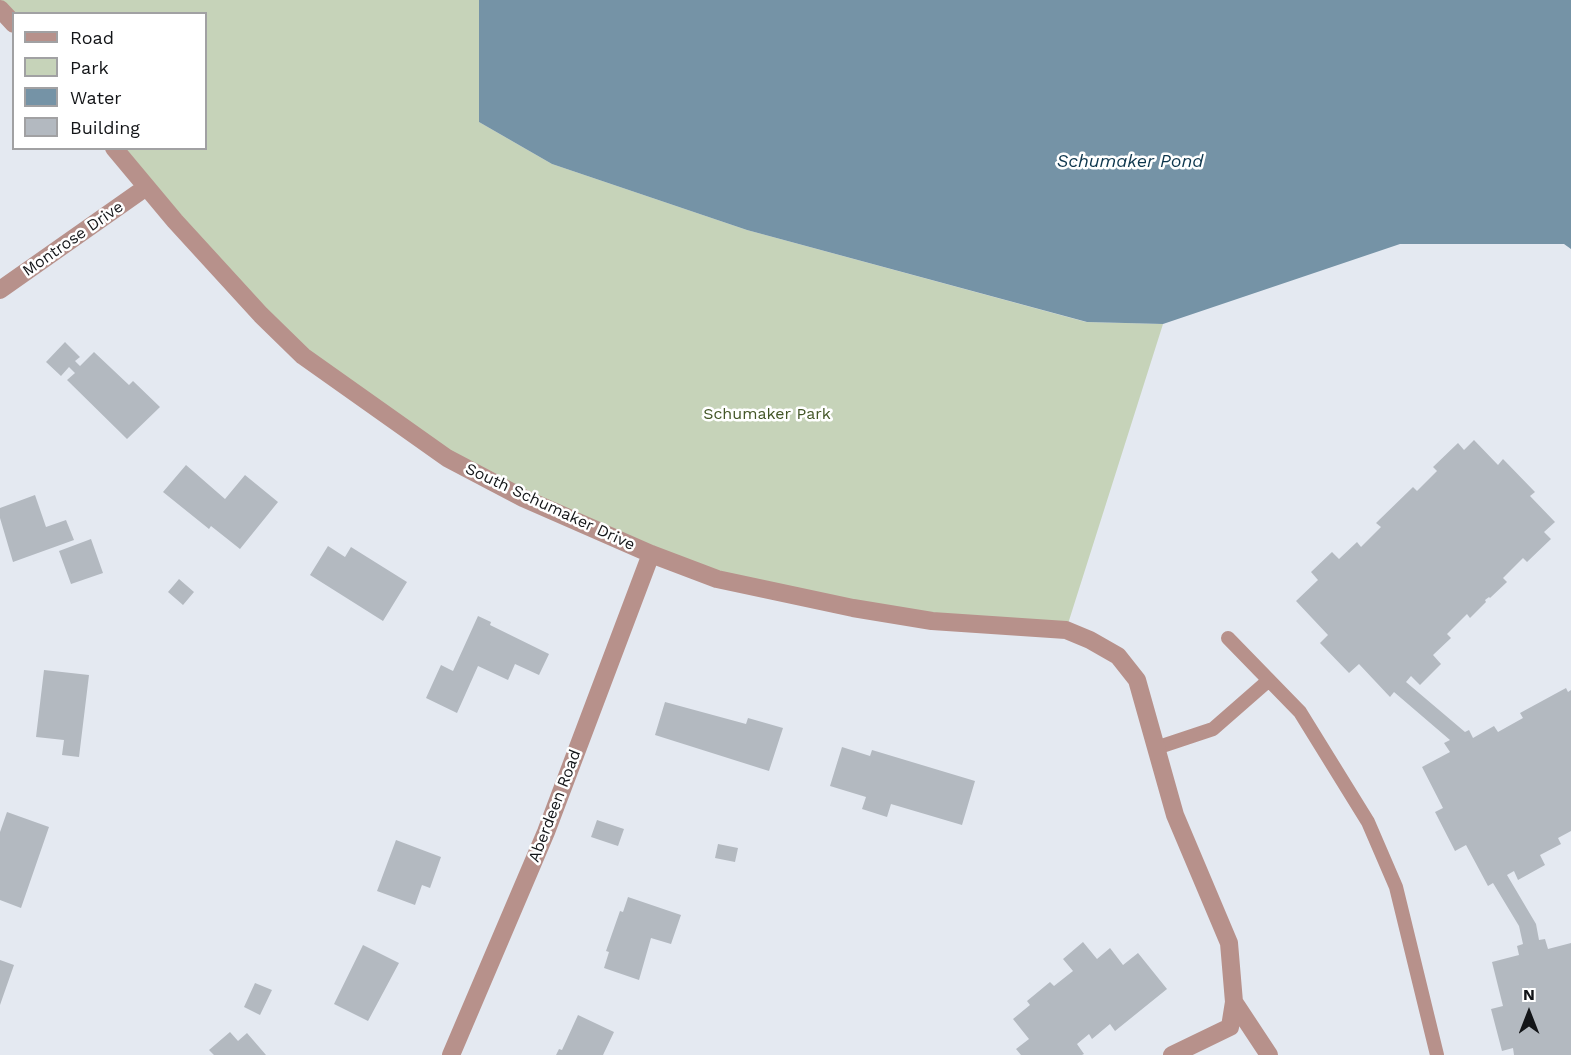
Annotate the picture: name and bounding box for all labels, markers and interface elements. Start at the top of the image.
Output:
legend [12,12,207,150]
text: Road [70,27,114,48]
text: Park [70,57,109,78]
text: Water [70,87,122,108]
text: Building [70,117,140,138]
water label: Schumaker Pond [1057,151,1203,173]
street label: Montrose Drive [19,197,127,281]
park label: Schumaker Park [703,404,831,424]
street label: South Schumaker Drive [462,459,638,555]
street label: Aberdeen Road [525,747,585,865]
north arrow [1499,983,1559,1043]
text: N [1523,985,1535,1004]

